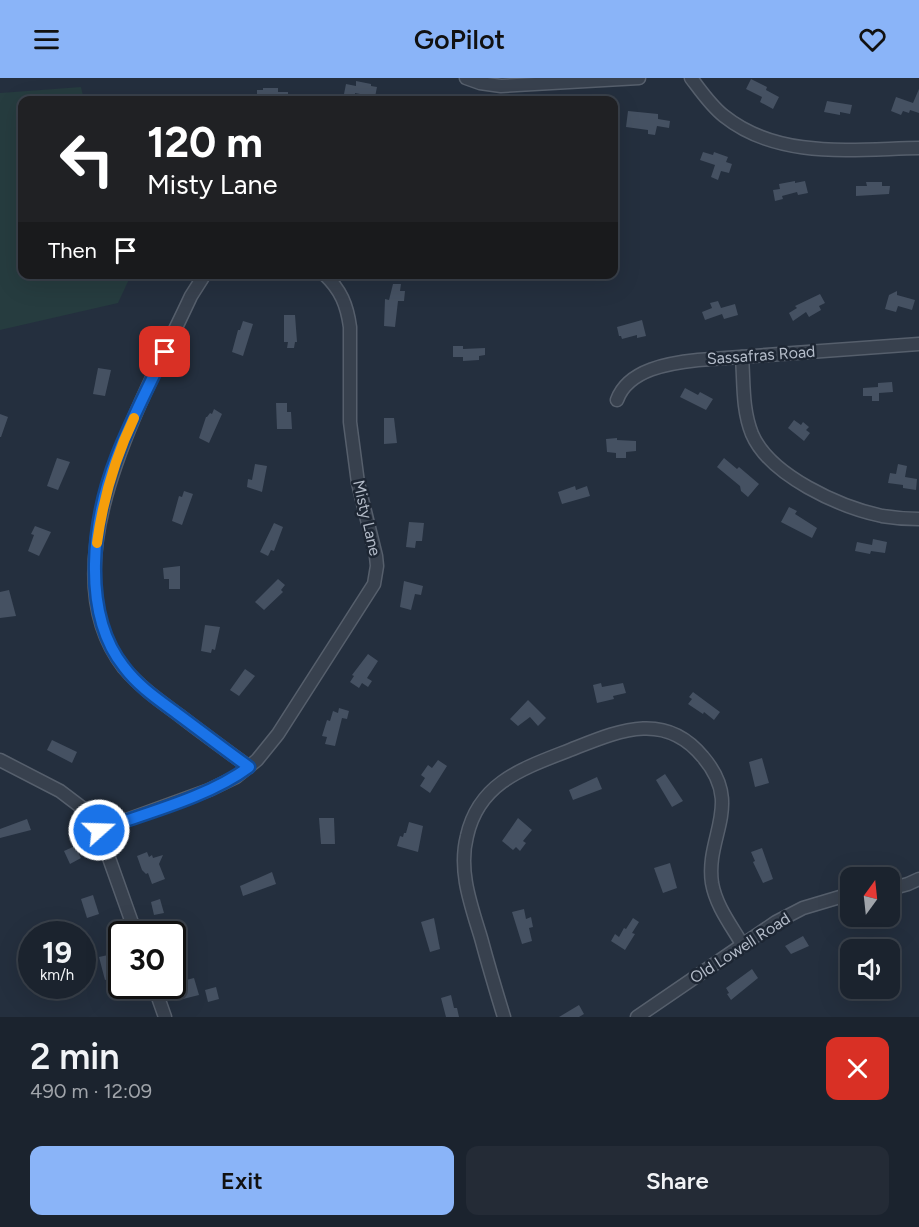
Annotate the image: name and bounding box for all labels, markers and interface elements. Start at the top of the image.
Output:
icon: menu [30,23,63,56]
text: GoPilot [414,23,505,56]
icon: heart [856,23,889,56]
text: 120 m [147,117,263,168]
icon: left [48,120,126,198]
text: Misty Lane [147,168,277,201]
icon: arrive [109,234,142,267]
text: Then [48,237,97,264]
pin [139,326,190,377]
icon: arrive [148,335,181,368]
street label: Sassafras Road [706,342,816,368]
street label: Misty Lane [349,478,385,558]
position arrow [67,798,131,862]
north arrow [840,867,900,927]
map controls [840,867,900,999]
street label: Old Lowell Road [686,909,794,987]
speed limit sign: 30 [108,921,186,999]
text: 19 [42,934,72,971]
button: sound [840,939,900,999]
text: km/h [40,966,74,984]
text: 2 min [30,1035,120,1078]
button: close [826,1037,889,1100]
text: 490 m · 12:09 [30,1079,152,1103]
button: Exit [30,1146,454,1215]
button: Share [466,1146,889,1215]

